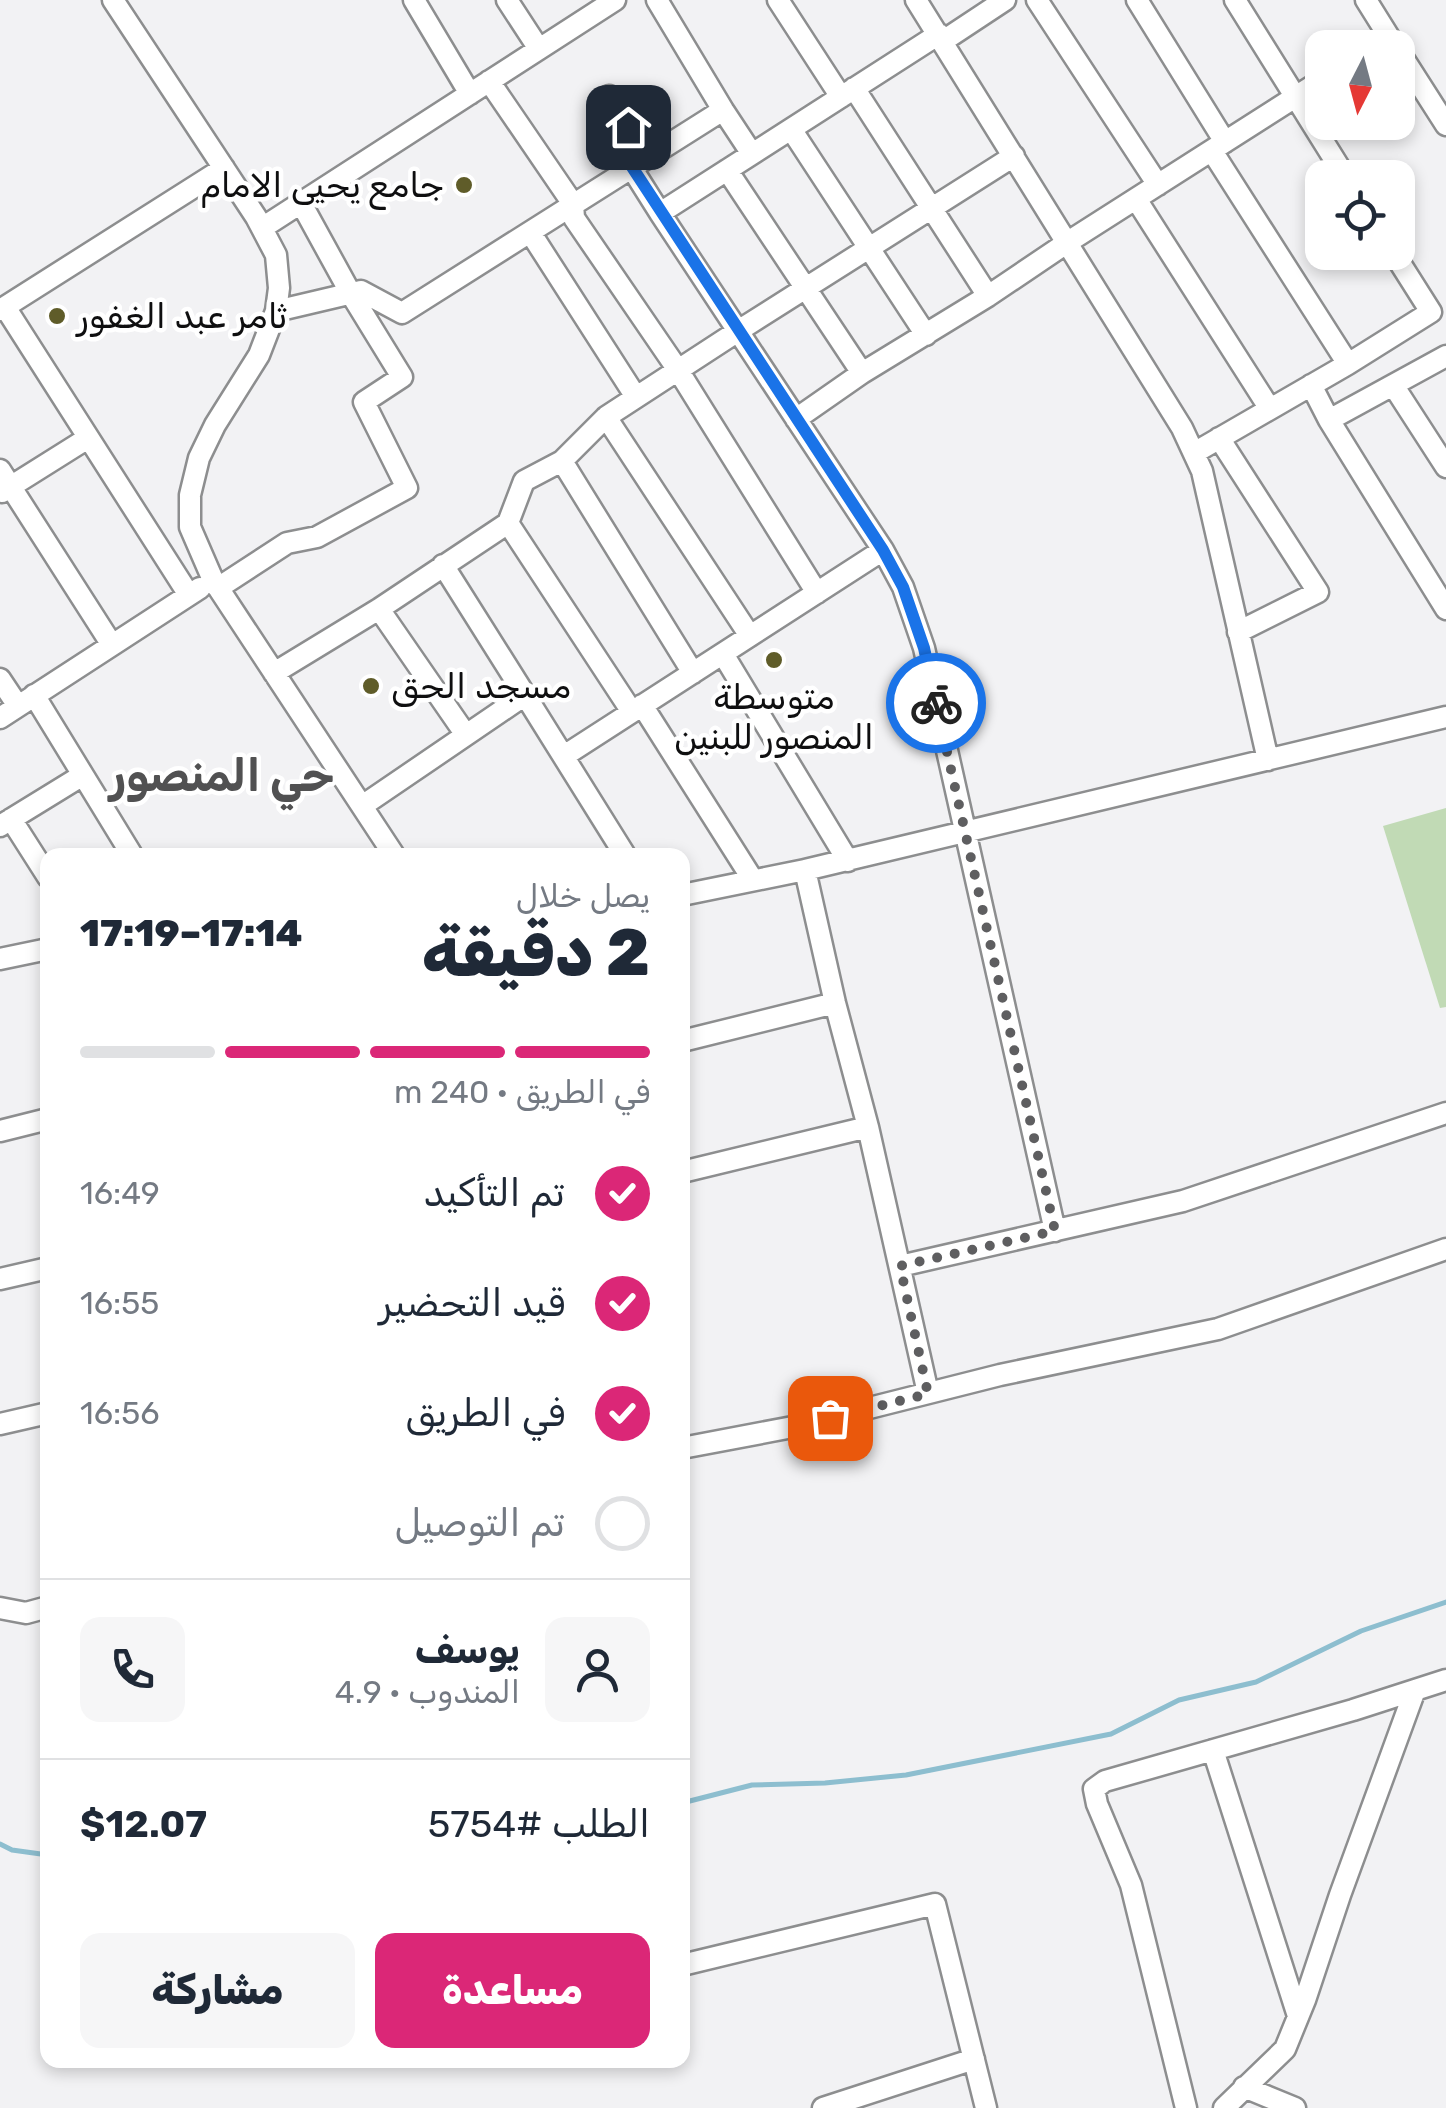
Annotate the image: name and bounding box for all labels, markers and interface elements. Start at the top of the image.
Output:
north arrow [1305,30,1415,140]
map controls [1305,30,1415,270]
pin [586,85,671,170]
icon: home [601,100,656,155]
button: locate [1305,160,1415,270]
place label: جامع يحيى الامام [200,164,444,210]
marker: جامع يحيى الامام [453,174,475,196]
place label: ثامر عبد الغفور [75,295,287,337]
marker: ثامر عبد الغفور [46,305,68,327]
marker: متوسطة المنصور للبنين [763,649,785,671]
courier [886,653,986,753]
place label: مسجد الحق [391,665,571,707]
marker: مسجد الحق [360,675,382,697]
place label: متوسطة المنصور للبنين [674,676,874,758]
icon: bike [909,676,964,731]
district label: حي المنصور [106,749,335,811]
text: يصل خلال [516,877,650,915]
text: 17:14–17:19 [80,910,303,956]
text: 2 دقيقة [422,914,650,991]
text: في الطريق · 240 m [394,1073,650,1111]
icon: check [595,1166,650,1221]
text: تم التأكيد [423,1170,565,1216]
text: 16:49 [80,1174,160,1212]
icon: check [595,1276,650,1331]
text: قيد التحضير [379,1280,565,1326]
text: 16:55 [80,1284,159,1322]
pin [788,1376,873,1461]
icon: check [595,1386,650,1441]
text: في الطريق [405,1390,565,1436]
icon: bag [803,1391,858,1446]
text: 16:56 [80,1394,160,1432]
text: تم التوصيل [395,1500,565,1546]
button: phone [80,1617,185,1722]
button: person [545,1617,650,1722]
text: يوسف [415,1627,520,1673]
text: المندوب · 4.9 [335,1673,520,1711]
text: $12.07 [80,1801,207,1847]
text: الطلب #5754 [428,1801,650,1847]
button: مشاركة [80,1933,355,2048]
button: مساعدة [375,1933,650,2048]

